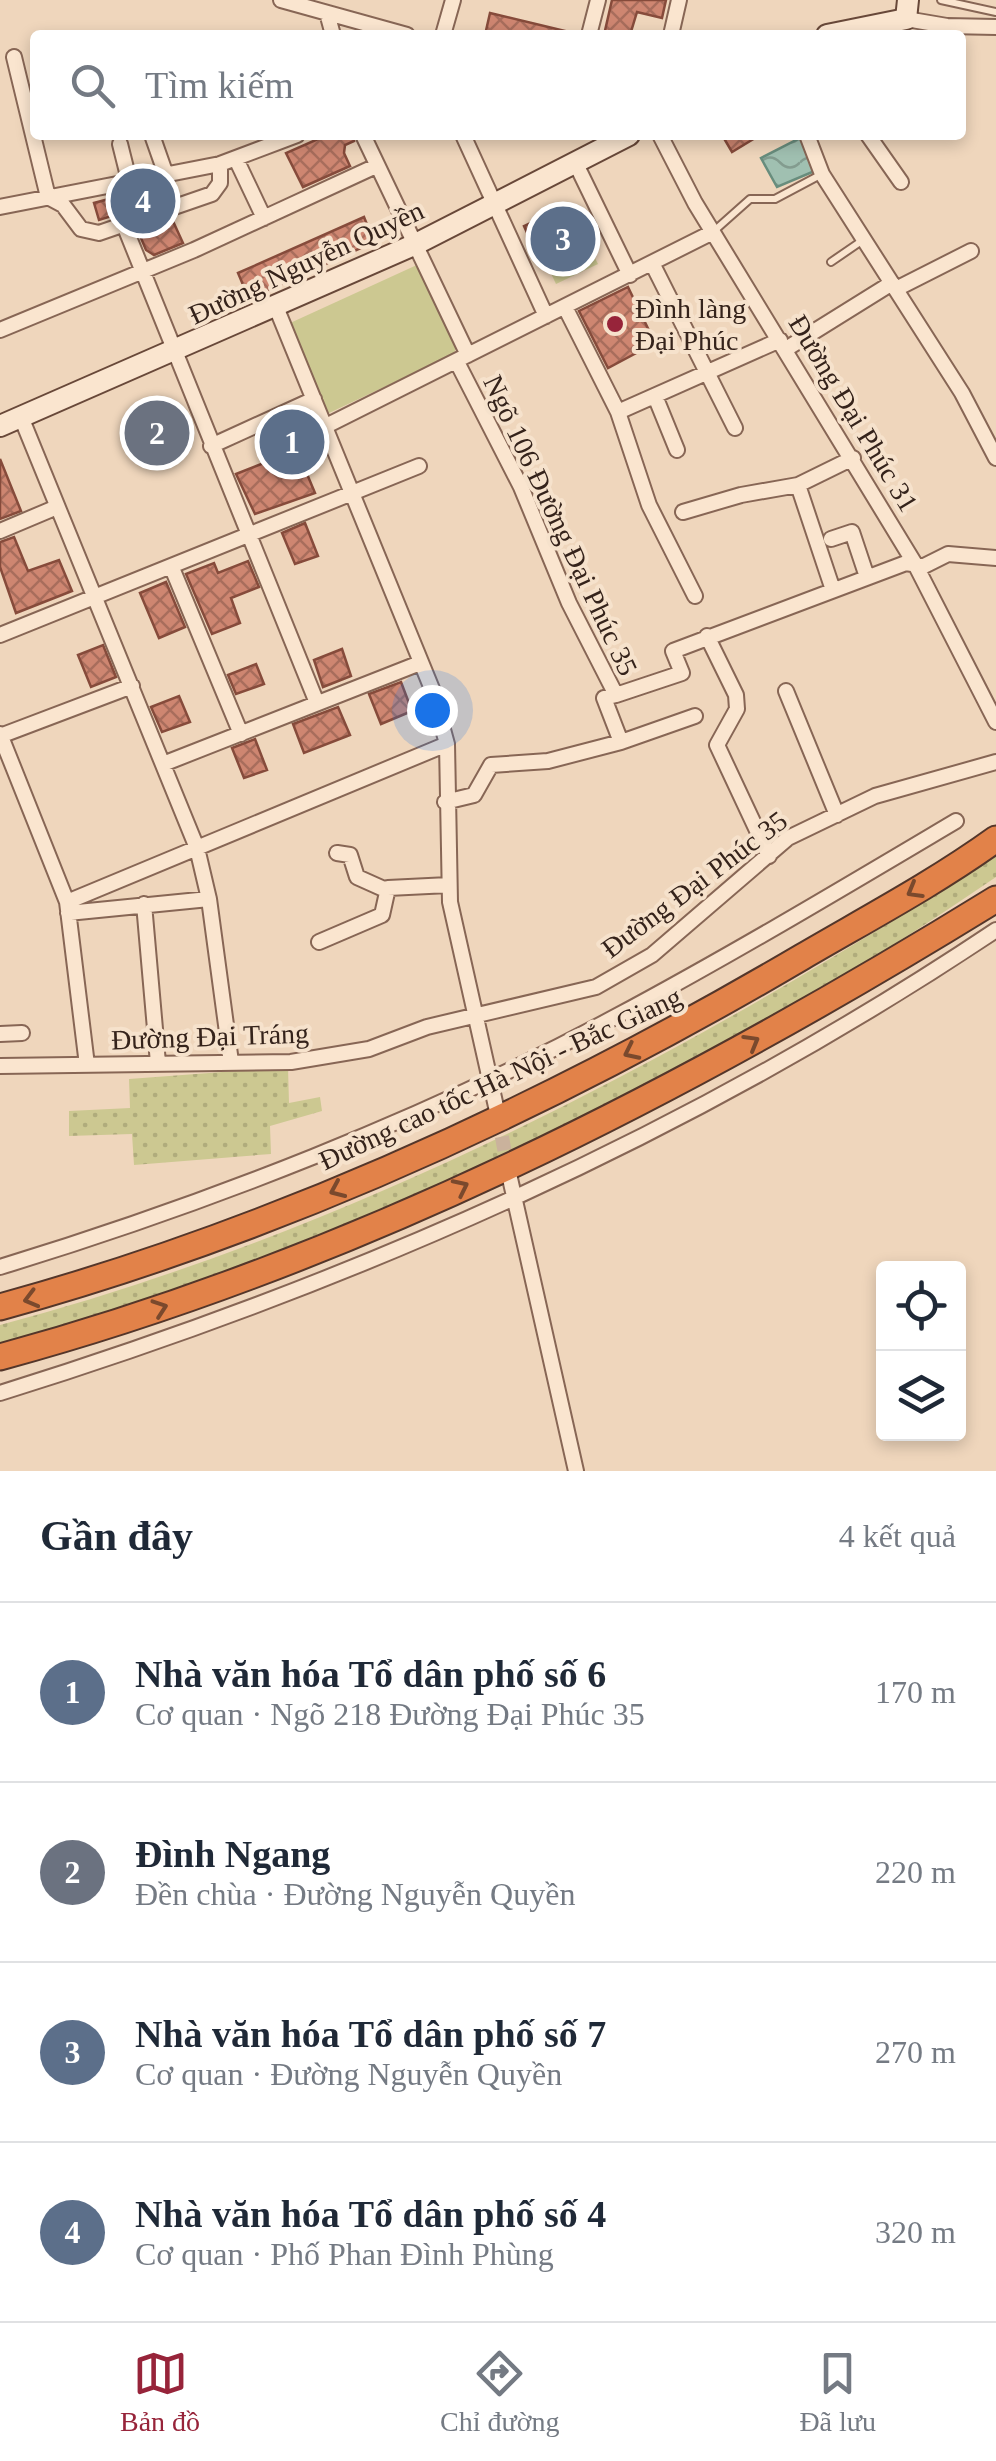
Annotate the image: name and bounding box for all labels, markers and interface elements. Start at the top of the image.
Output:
search box [30,30,966,140]
icon: search [65,58,120,113]
text: Tìm kiếm [145,64,294,106]
pin: 4 [110,164,176,238]
street label: Đường Nguyễn Quyền [184,194,429,330]
pin: 3 [530,202,596,276]
place label: Đình làng Đại Phúc [635,293,746,356]
street label: Đường Đại Phúc 31 [783,309,924,517]
marker: Đình làng Đại Phúc [604,313,626,335]
street label: Ngõ 106 Đường Đại Phúc 35 [477,370,644,680]
pin: 2 [124,396,190,470]
pin: 1 [260,404,324,480]
your location [407,685,458,736]
street label: Đường Đại Phúc 35 [596,805,793,964]
one-way arrow [907,879,925,898]
street label: Đường cao tốc Hà Nội - Bắc Giang [314,981,686,1176]
street label: Đường Đại Tráng [111,1018,309,1055]
one-way arrow [741,1035,759,1055]
one-way arrow [624,1039,642,1059]
one-way arrow [329,1178,347,1198]
one-way arrow [451,1179,469,1199]
map controls [876,1261,966,1441]
button: locate [876,1261,966,1351]
one-way arrow [23,1287,40,1308]
one-way arrow [150,1299,168,1320]
button: layers [876,1351,966,1441]
text: Gần đây [40,1513,193,1559]
text: 4 kết quả [839,1518,956,1554]
text: Nhà văn hóa Tổ dân phố số 6 [135,1653,606,1695]
text: 1 [65,1674,81,1710]
text: 170 m [875,1674,956,1710]
text: Cơ quan · Ngõ 218 Đường Đại Phúc 35 [135,1696,645,1732]
text: Đình Ngang [135,1833,330,1875]
text: 2 [65,1854,81,1890]
text: 220 m [875,1854,956,1890]
text: Đền chùa · Đường Nguyễn Quyền [135,1876,575,1912]
text: Nhà văn hóa Tổ dân phố số 7 [135,2013,606,2055]
text: 3 [65,2034,81,2070]
text: 270 m [875,2034,956,2070]
text: Cơ quan · Đường Nguyễn Quyền [135,2056,562,2092]
text: Nhà văn hóa Tổ dân phố số 4 [135,2193,606,2235]
text: 4 [65,2214,81,2250]
text: 320 m [875,2214,956,2250]
text: Cơ quan · Phố Phan Đình Phùng [135,2236,554,2272]
tab: Bản đồ [120,2346,200,2438]
tab: Chỉ đường [440,2346,559,2438]
tab: Đã lưu [799,2346,876,2438]

